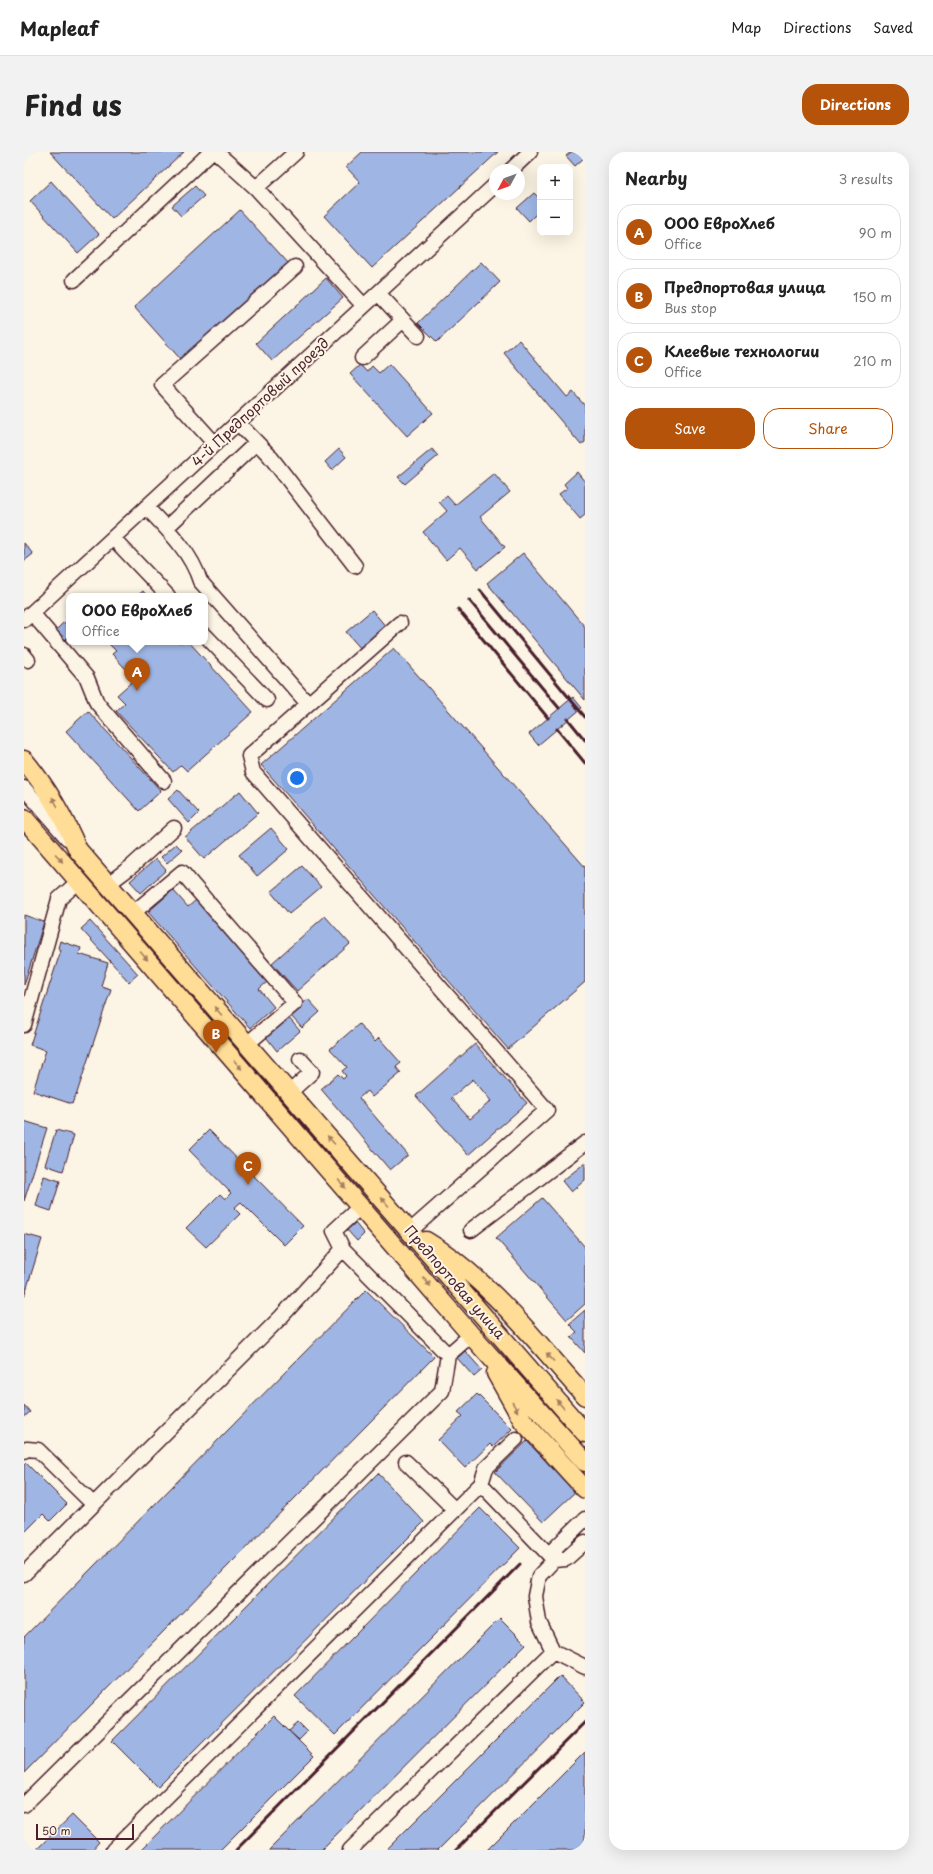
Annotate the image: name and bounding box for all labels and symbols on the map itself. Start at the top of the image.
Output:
north arrow [489,164,525,200]
street label: 4-й Предпортовый проезд [187,333,333,471]
pin: A [124,658,150,691]
your location [287,768,307,788]
one-way arrow [51,797,59,807]
one-way arrow [54,853,63,863]
one-way arrow [139,951,149,961]
one-way arrow [213,1006,223,1016]
pin: B [203,1020,229,1053]
one-way arrow [234,1059,243,1070]
one-way arrow [327,1135,336,1146]
pin: C [235,1152,261,1185]
one-way arrow [337,1179,346,1188]
one-way arrow [380,1196,389,1207]
street label: Предпортовая улица [400,1221,510,1344]
one-way arrow [422,1277,431,1288]
one-way arrow [545,1351,554,1362]
one-way arrow [555,1398,564,1409]
one-way arrow [511,1401,518,1412]
scale bar [36,1822,134,1841]

